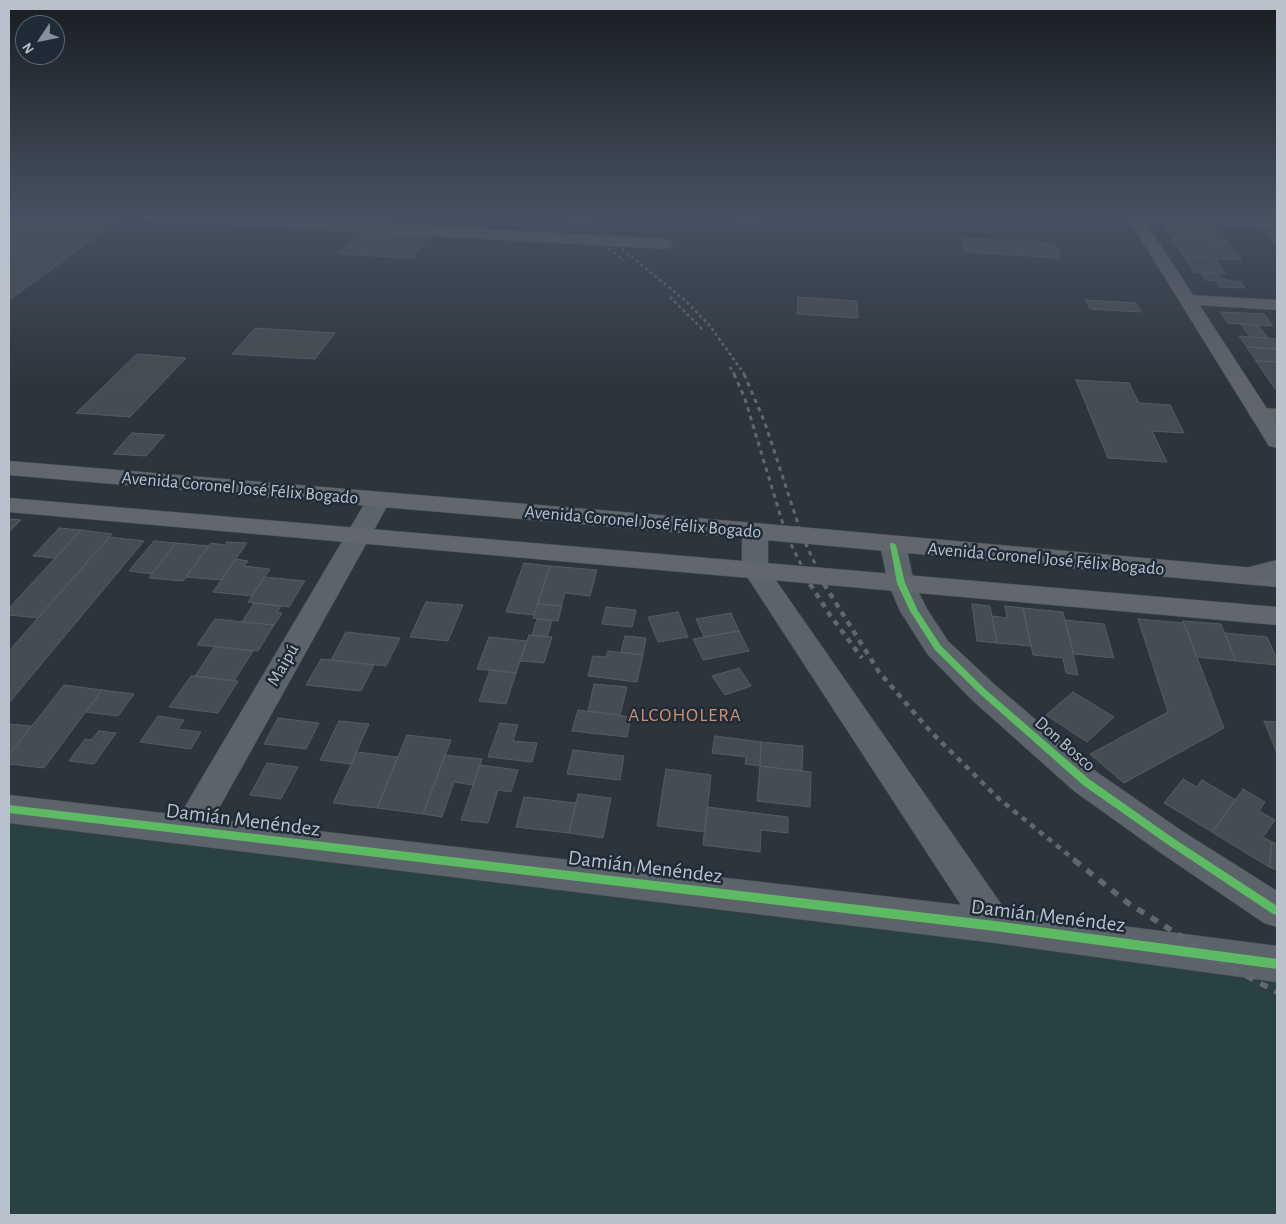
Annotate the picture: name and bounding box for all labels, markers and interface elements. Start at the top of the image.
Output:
north arrow [15,15,65,65]
text: N [20,40,37,56]
street label: Avenida Coronel José Félix Bogado [121,467,359,509]
street label: Avenida Coronel José Félix Bogado [524,501,762,543]
street label: Avenida Coronel José Félix Bogado [927,538,1165,580]
street label: Maipú [262,640,304,690]
district label: ALCOHOLERA [627,704,743,726]
street label: Don Bosco [1030,712,1100,776]
street label: Damián Menéndez [164,798,322,842]
street label: Damián Menéndez [566,845,724,889]
street label: Damián Menéndez [969,894,1127,938]

